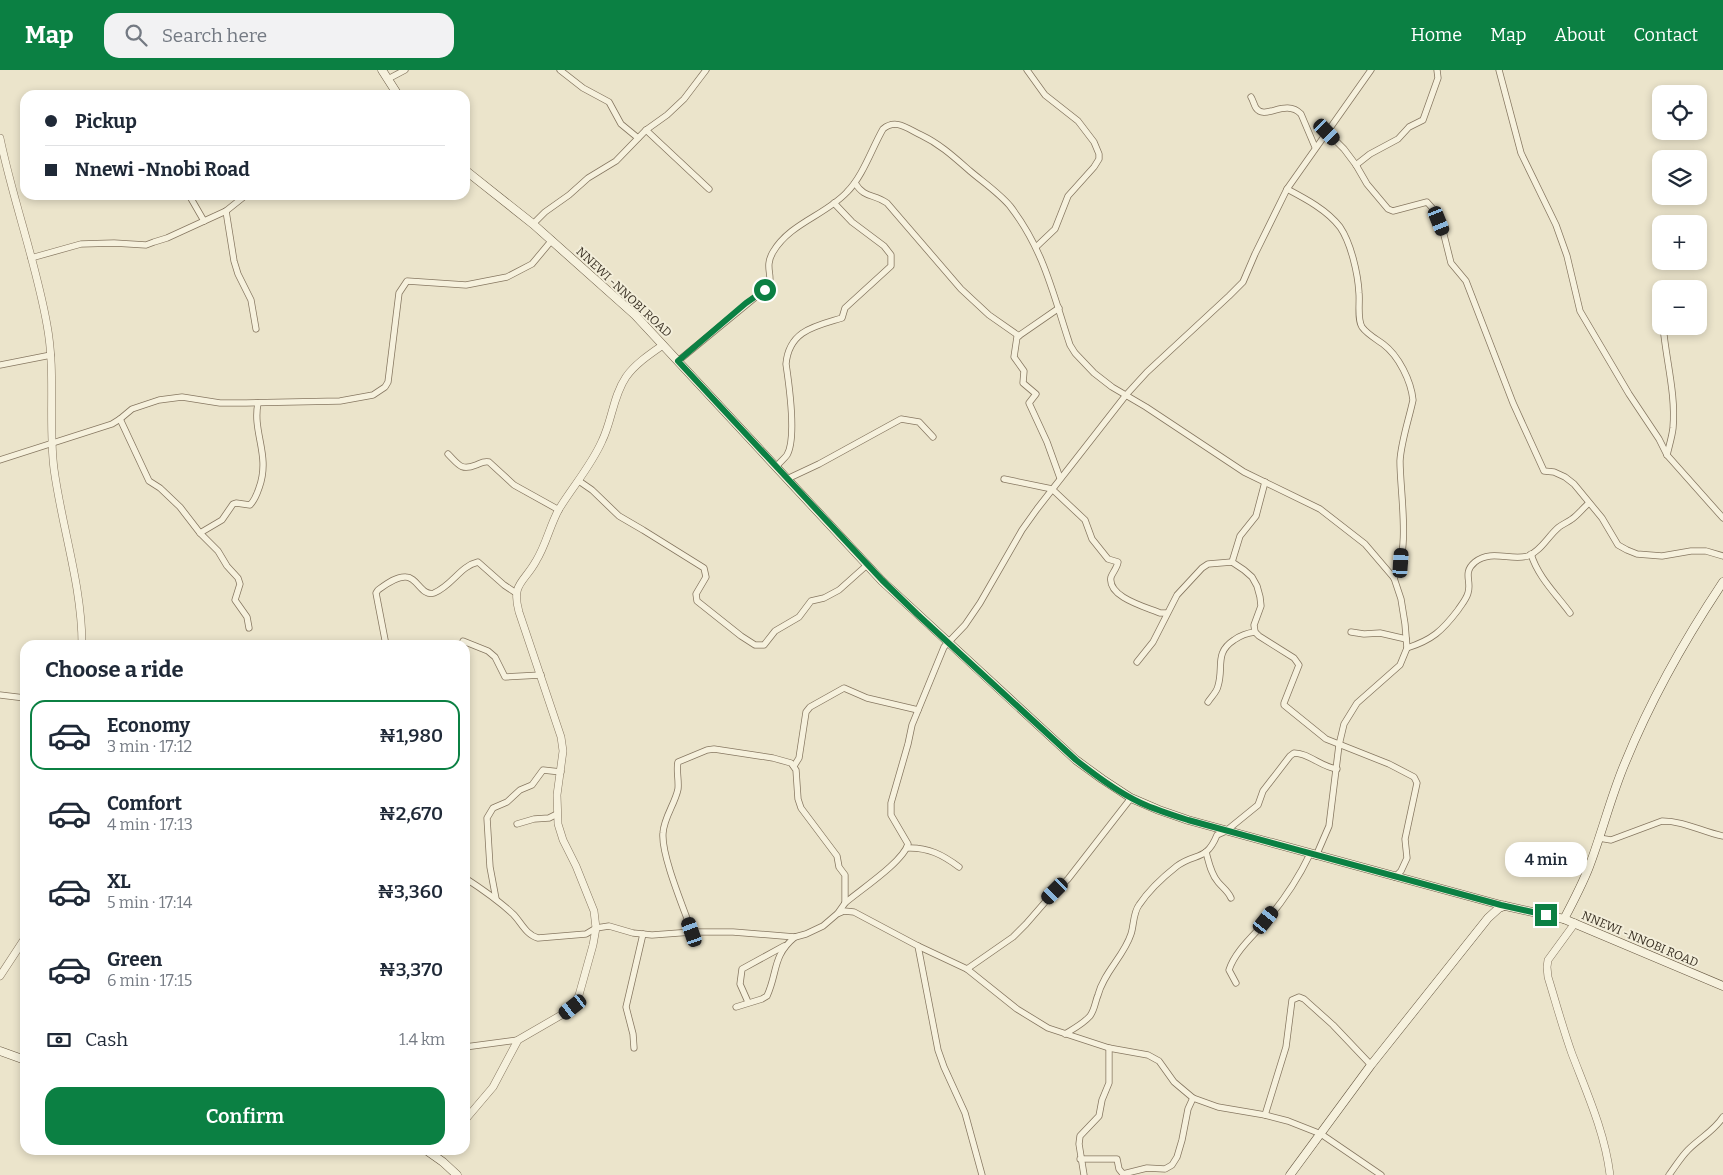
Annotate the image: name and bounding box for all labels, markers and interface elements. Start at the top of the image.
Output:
search box [104,13,454,58]
text: Map [25,21,74,49]
icon: search [122,21,150,49]
text: Search here [162,24,267,47]
text: Home [1411,24,1462,46]
text: Map [1490,24,1526,46]
text: About [1554,24,1605,46]
text: Contact [1633,24,1698,46]
map controls [1652,85,1707,335]
button: locate [1652,85,1707,140]
text: Pickup [75,110,137,133]
car [1311,116,1342,148]
button: layers [1652,150,1707,205]
text: Nnewi -Nnobi Road [75,158,250,181]
car [1426,204,1451,238]
button: + [1652,215,1707,270]
street label: NNEWI -NNOBI ROAD [573,244,675,340]
route start [754,279,776,301]
button: − [1652,280,1707,335]
car [1392,548,1409,578]
text: Choose a ride [45,656,184,683]
icon: car [47,713,92,758]
text: Economy [107,714,190,737]
text: ₦1,980 [379,724,443,747]
text: 3 min · 17:12 [107,737,192,756]
icon: car [47,791,92,836]
text: Comfort [107,792,182,815]
text: ₦2,670 [379,802,443,825]
text: 4 min · 17:13 [107,815,193,834]
callout: 4 min [1505,842,1587,878]
text: 4 min [1524,850,1568,869]
icon: car [47,869,92,914]
text: XL [107,870,131,893]
car [1039,875,1070,907]
text: ₦3,360 [377,880,443,903]
text: 5 min · 17:14 [107,893,192,912]
car [1250,904,1281,936]
route end [1535,904,1557,926]
street label: NNEWI -NNOBI ROAD [1580,908,1700,970]
car [680,915,703,949]
icon: car [47,947,92,992]
text: Green [107,948,162,971]
text: ₦3,370 [379,958,443,981]
text: 6 min · 17:15 [107,971,192,990]
car [556,992,589,1022]
icon: cash [45,1026,73,1054]
text: Cash [85,1028,128,1051]
text: 1.4 km [399,1030,445,1049]
button: Confirm [45,1087,445,1145]

